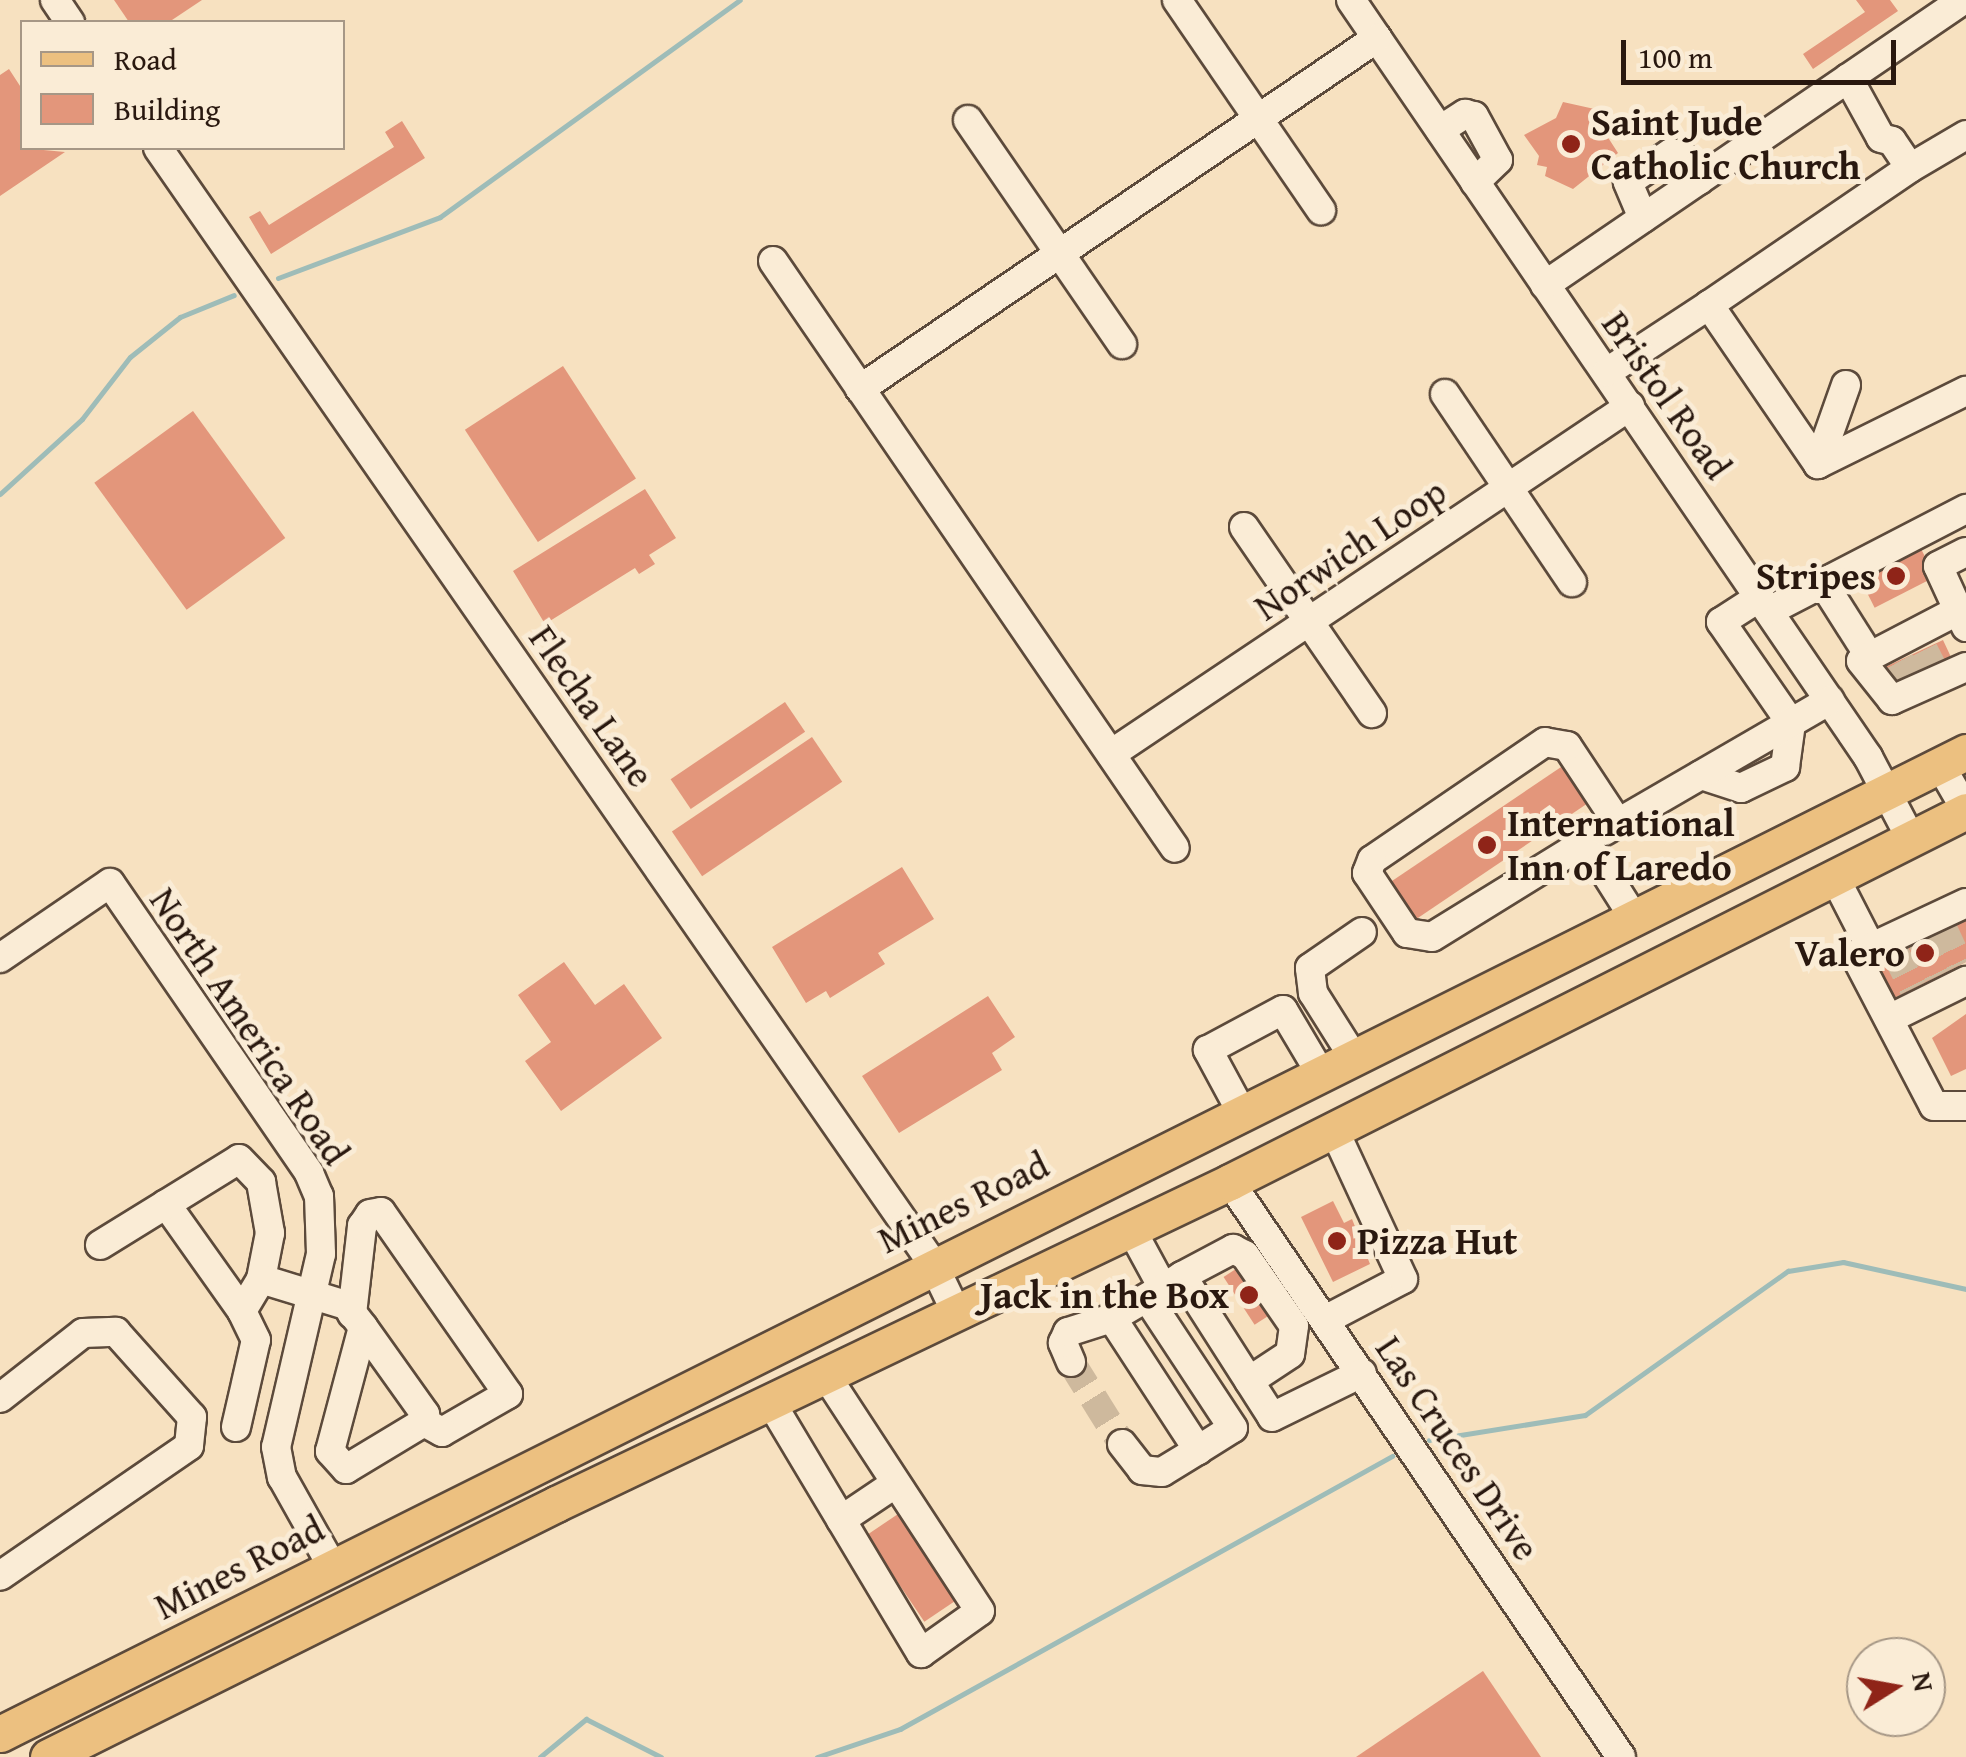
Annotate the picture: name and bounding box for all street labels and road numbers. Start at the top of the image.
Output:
street label: Bristol Road [1593,302,1741,488]
street label: Norwich Loop [1246,468,1454,630]
street label: Flecha Lane [520,616,664,796]
street label: North America Road [141,879,359,1173]
street label: Mines Road [870,1141,1056,1263]
street label: Las Cruces Drive [1366,1327,1550,1569]
street label: Mines Road [147,1505,331,1629]

